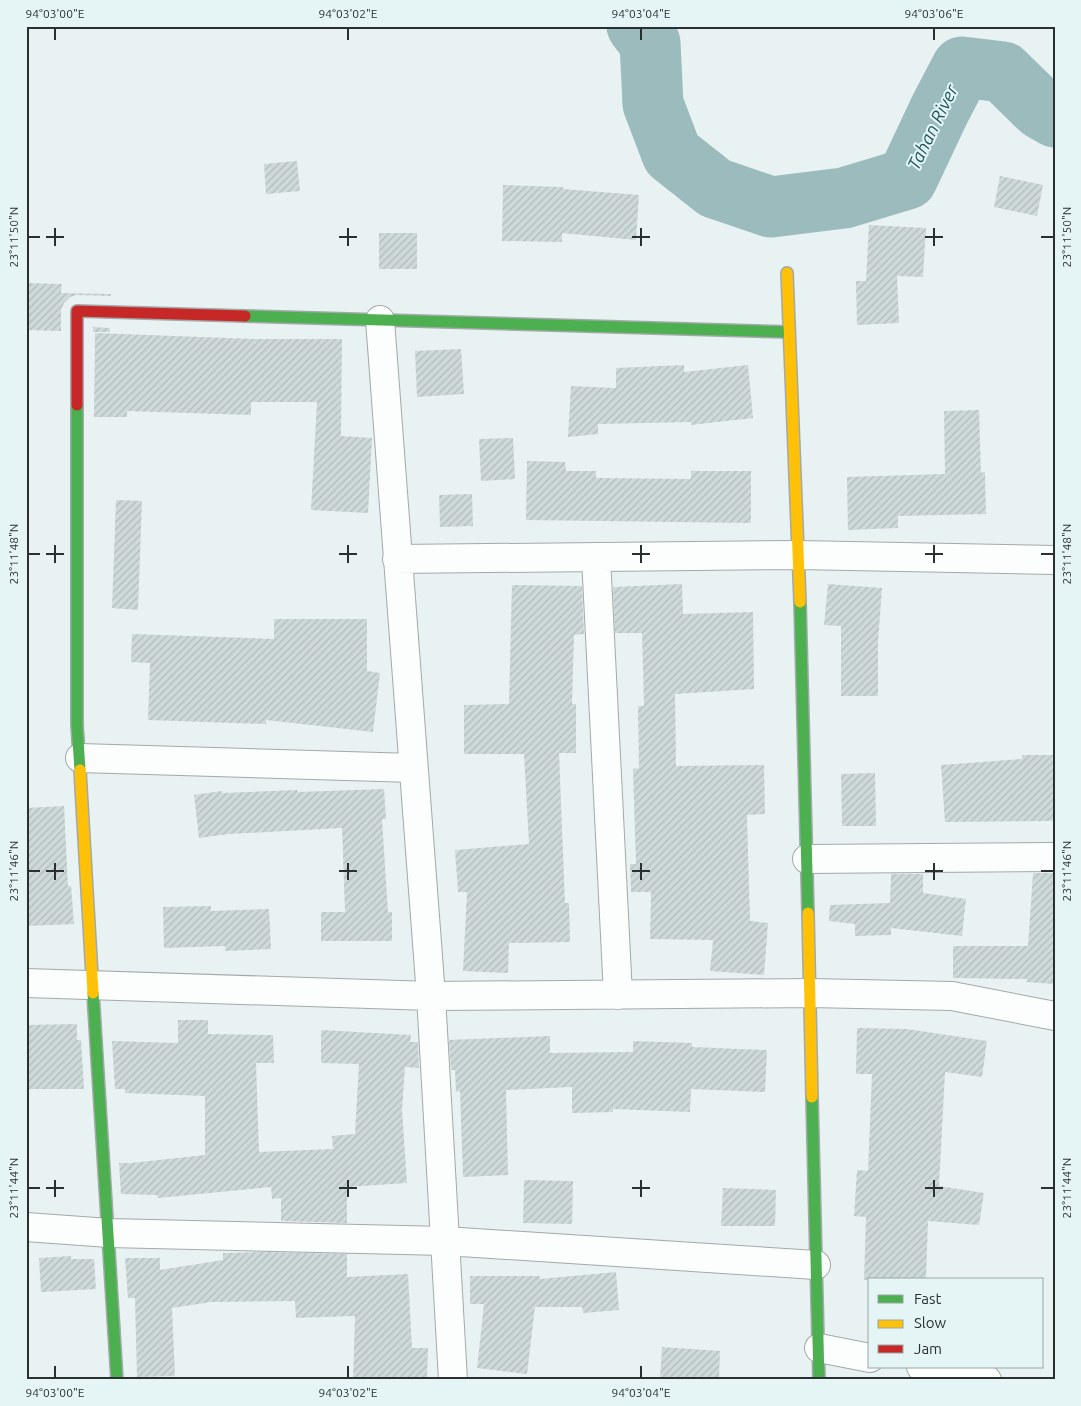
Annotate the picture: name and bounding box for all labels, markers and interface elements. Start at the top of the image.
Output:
text: 94°03'00"E [26,7,85,20]
text: 94°03'02"E [319,7,378,20]
text: 94°03'04"E [612,7,671,20]
text: 94°03'06"E [905,7,964,20]
water label: Tahan River [903,80,962,173]
text: 23°11'50"N [7,207,20,267]
text: 23°11'50"N [1060,207,1073,267]
text: 23°11'48"N [7,524,20,584]
text: 23°11'48"N [1060,524,1073,584]
text: 23°11'46"N [7,841,20,901]
text: 23°11'46"N [1060,841,1073,901]
text: 23°11'44"N [7,1158,20,1218]
text: 23°11'44"N [1060,1158,1073,1218]
legend [868,1278,1044,1368]
text: Fast [914,1290,942,1307]
text: Slow [914,1314,947,1331]
text: Jam [914,1340,942,1357]
text: 94°03'00"E [26,1386,85,1399]
text: 94°03'02"E [319,1386,378,1399]
text: 94°03'04"E [612,1386,671,1399]

